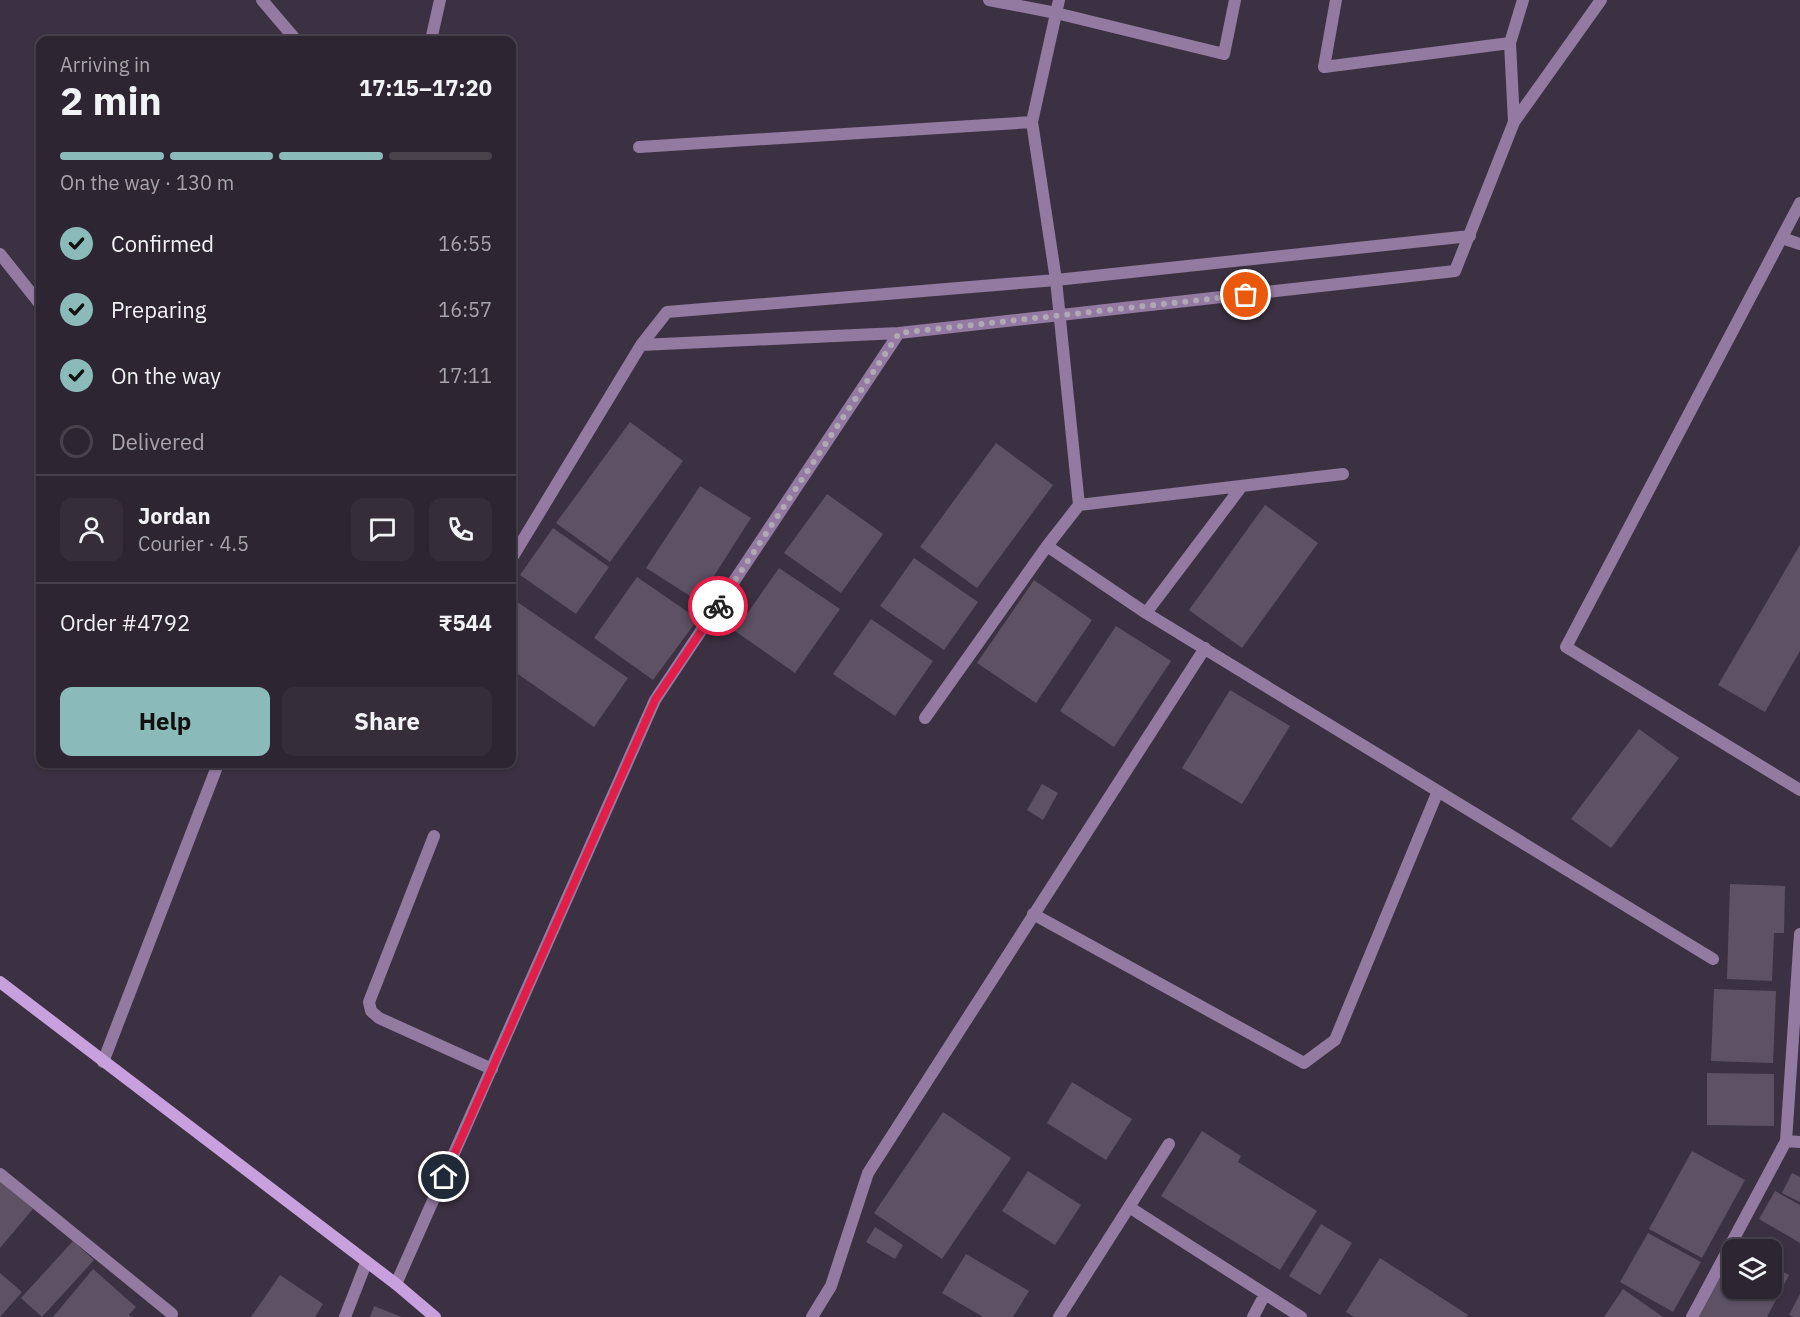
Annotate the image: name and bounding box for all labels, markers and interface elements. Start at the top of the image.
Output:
text: Arriving in [60,51,150,78]
text: 17:15–17:20 [359,73,492,102]
text: 2 min [60,75,162,126]
text: On the way · 130 m [60,169,234,196]
icon: check [60,227,93,260]
text: Confirmed [111,229,214,258]
text: 16:55 [438,230,492,257]
pin [1220,269,1271,320]
icon: bag [1229,278,1262,311]
icon: check [60,293,93,326]
text: Preparing [111,295,206,324]
text: 16:57 [438,296,492,323]
icon: check [60,359,93,392]
text: On the way [111,361,221,390]
text: 17:11 [438,362,492,389]
text: Delivered [111,427,205,456]
button: person [60,498,123,561]
button: chat [351,498,414,561]
button: phone [429,498,492,561]
text: Jordan [138,501,211,530]
text: Courier · 4.5 [138,530,249,557]
courier [688,576,748,636]
icon: bike [702,590,735,623]
text: Order #4792 [60,608,190,637]
text: ₹544 [439,608,492,637]
button: Help [60,687,270,756]
button: Share [282,687,492,756]
pin [418,1151,469,1202]
icon: home [427,1160,460,1193]
map controls [1722,1239,1782,1299]
button: layers [1722,1239,1782,1299]

